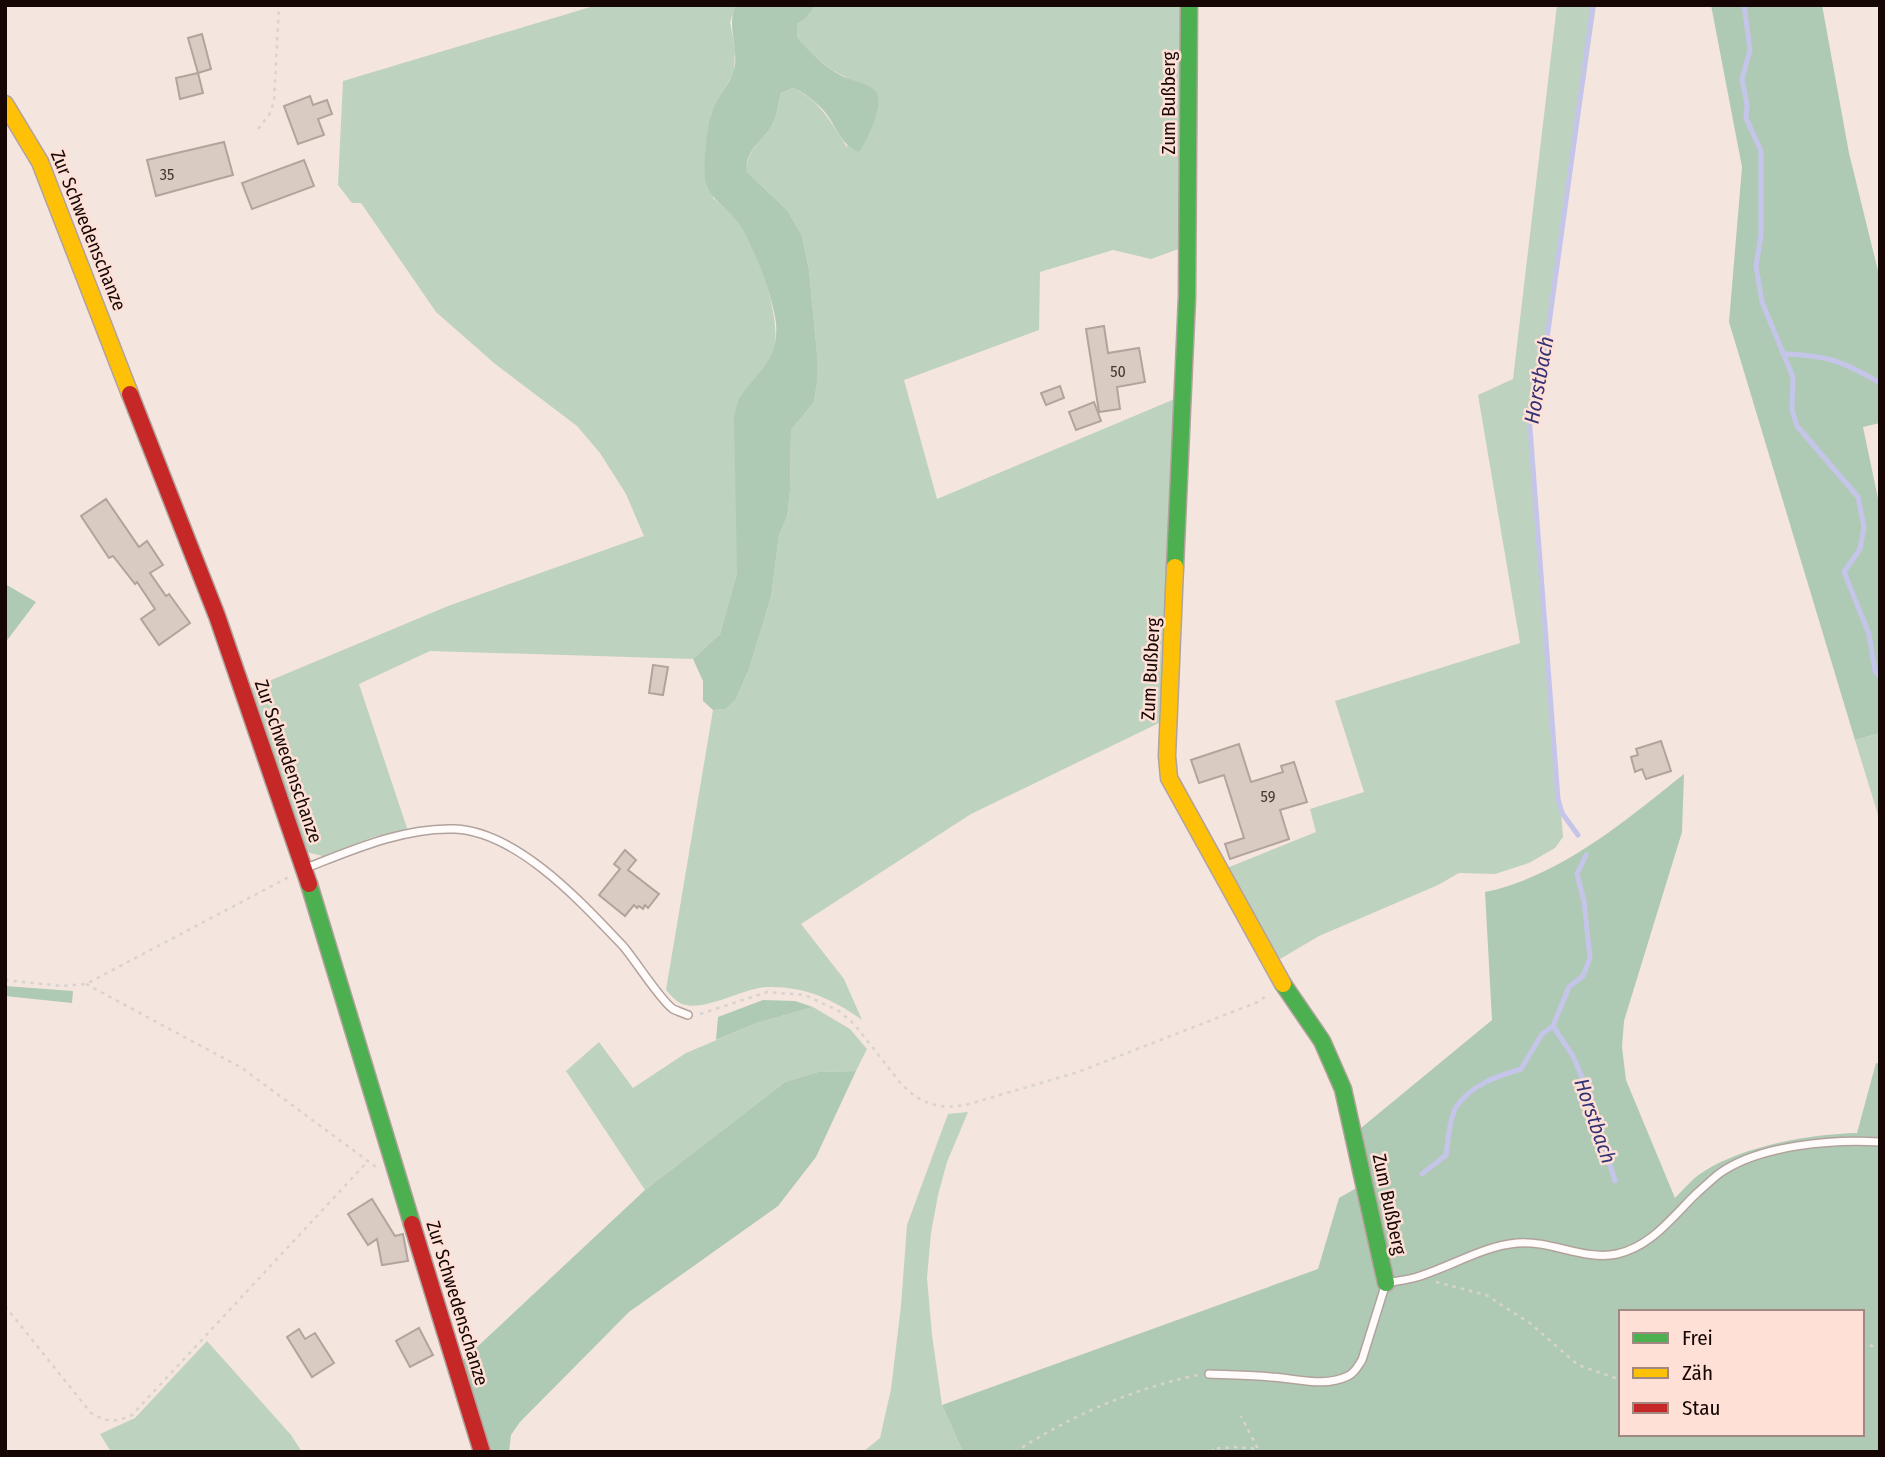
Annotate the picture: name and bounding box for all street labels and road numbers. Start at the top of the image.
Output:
street label: Zum Bußberg [1157,51,1180,154]
street label: Zur Schwedenschanze [46,147,131,314]
street label: Zum Bußberg [1136,617,1165,721]
street label: Zur Schwedenschanze [250,677,327,846]
street label: Zum Bußberg [1368,1151,1411,1257]
street label: Zur Schwedenschanze [422,1218,494,1388]

